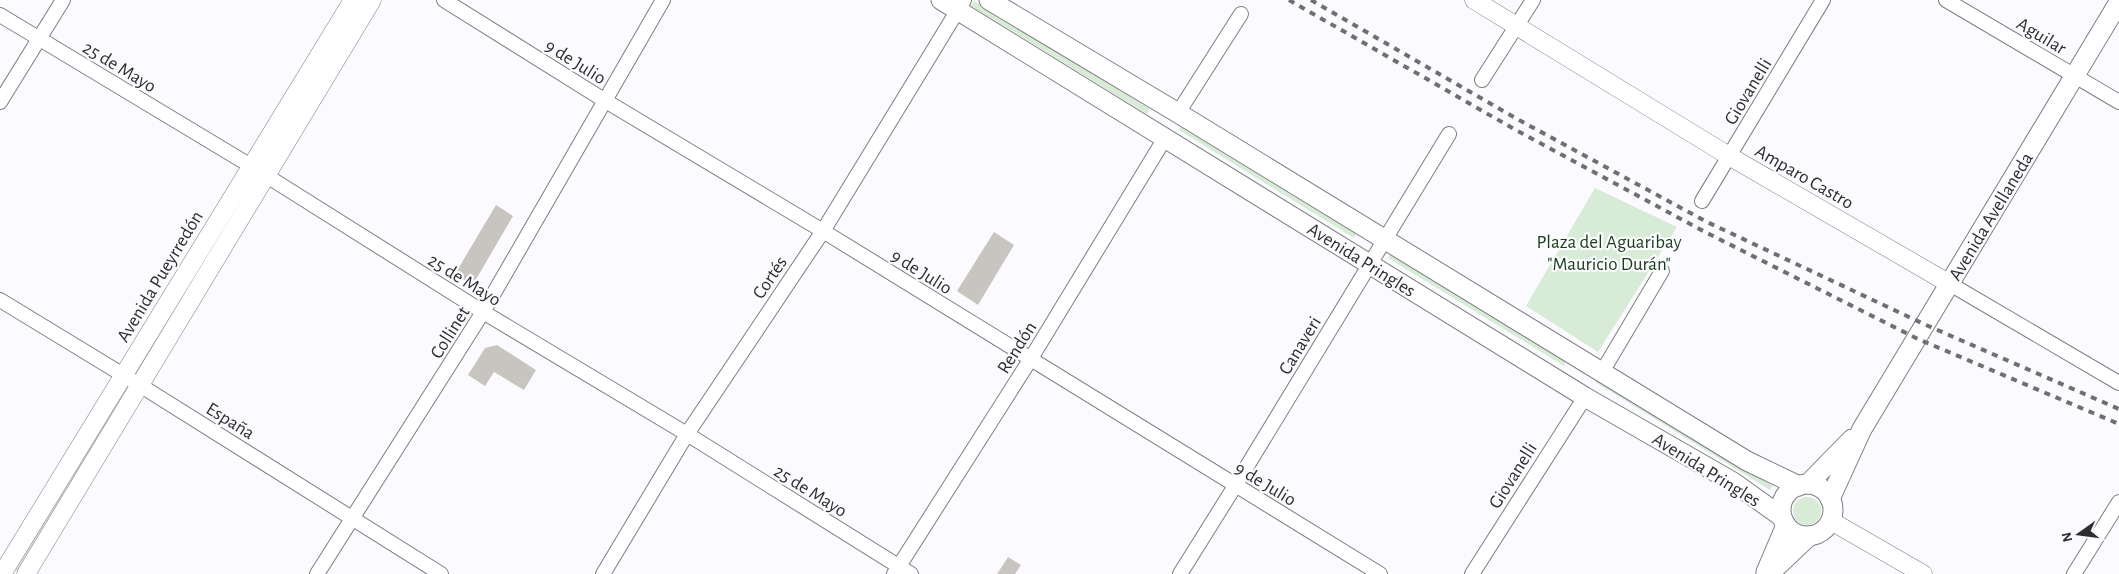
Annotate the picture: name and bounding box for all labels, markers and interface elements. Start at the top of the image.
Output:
street label: Aguilar [2013,14,2069,58]
street label: 9 de Julio [541,36,609,88]
street label: 25 de Mayo [79,38,159,97]
street label: Giovanelli [1721,55,1775,128]
street label: Amparo Castro [1752,142,1857,213]
street label: Avenida Avellaneda [1946,149,2037,284]
street label: Avenida Pueyrredón [114,208,207,346]
street label: Avenida Pringles [1304,220,1418,301]
park label: Plaza del Aguaribay "Mauricio Durán" [1536,233,1682,274]
street label: 9 de Julio [887,246,955,298]
street label: 25 de Mayo [424,250,504,310]
street label: Cortés [749,253,791,302]
street label: Collinet [427,303,474,362]
street label: Canaveri [1276,313,1325,378]
street label: Rendón [994,318,1040,377]
street label: España [203,399,258,443]
street label: Avenida Pringles [1649,430,1763,511]
street label: Giovanelli [1486,439,1541,512]
street label: 9 de Julio [1231,459,1299,510]
street label: 25 de Mayo [770,461,850,521]
north arrow [2054,509,2104,559]
text: N [2059,530,2075,543]

